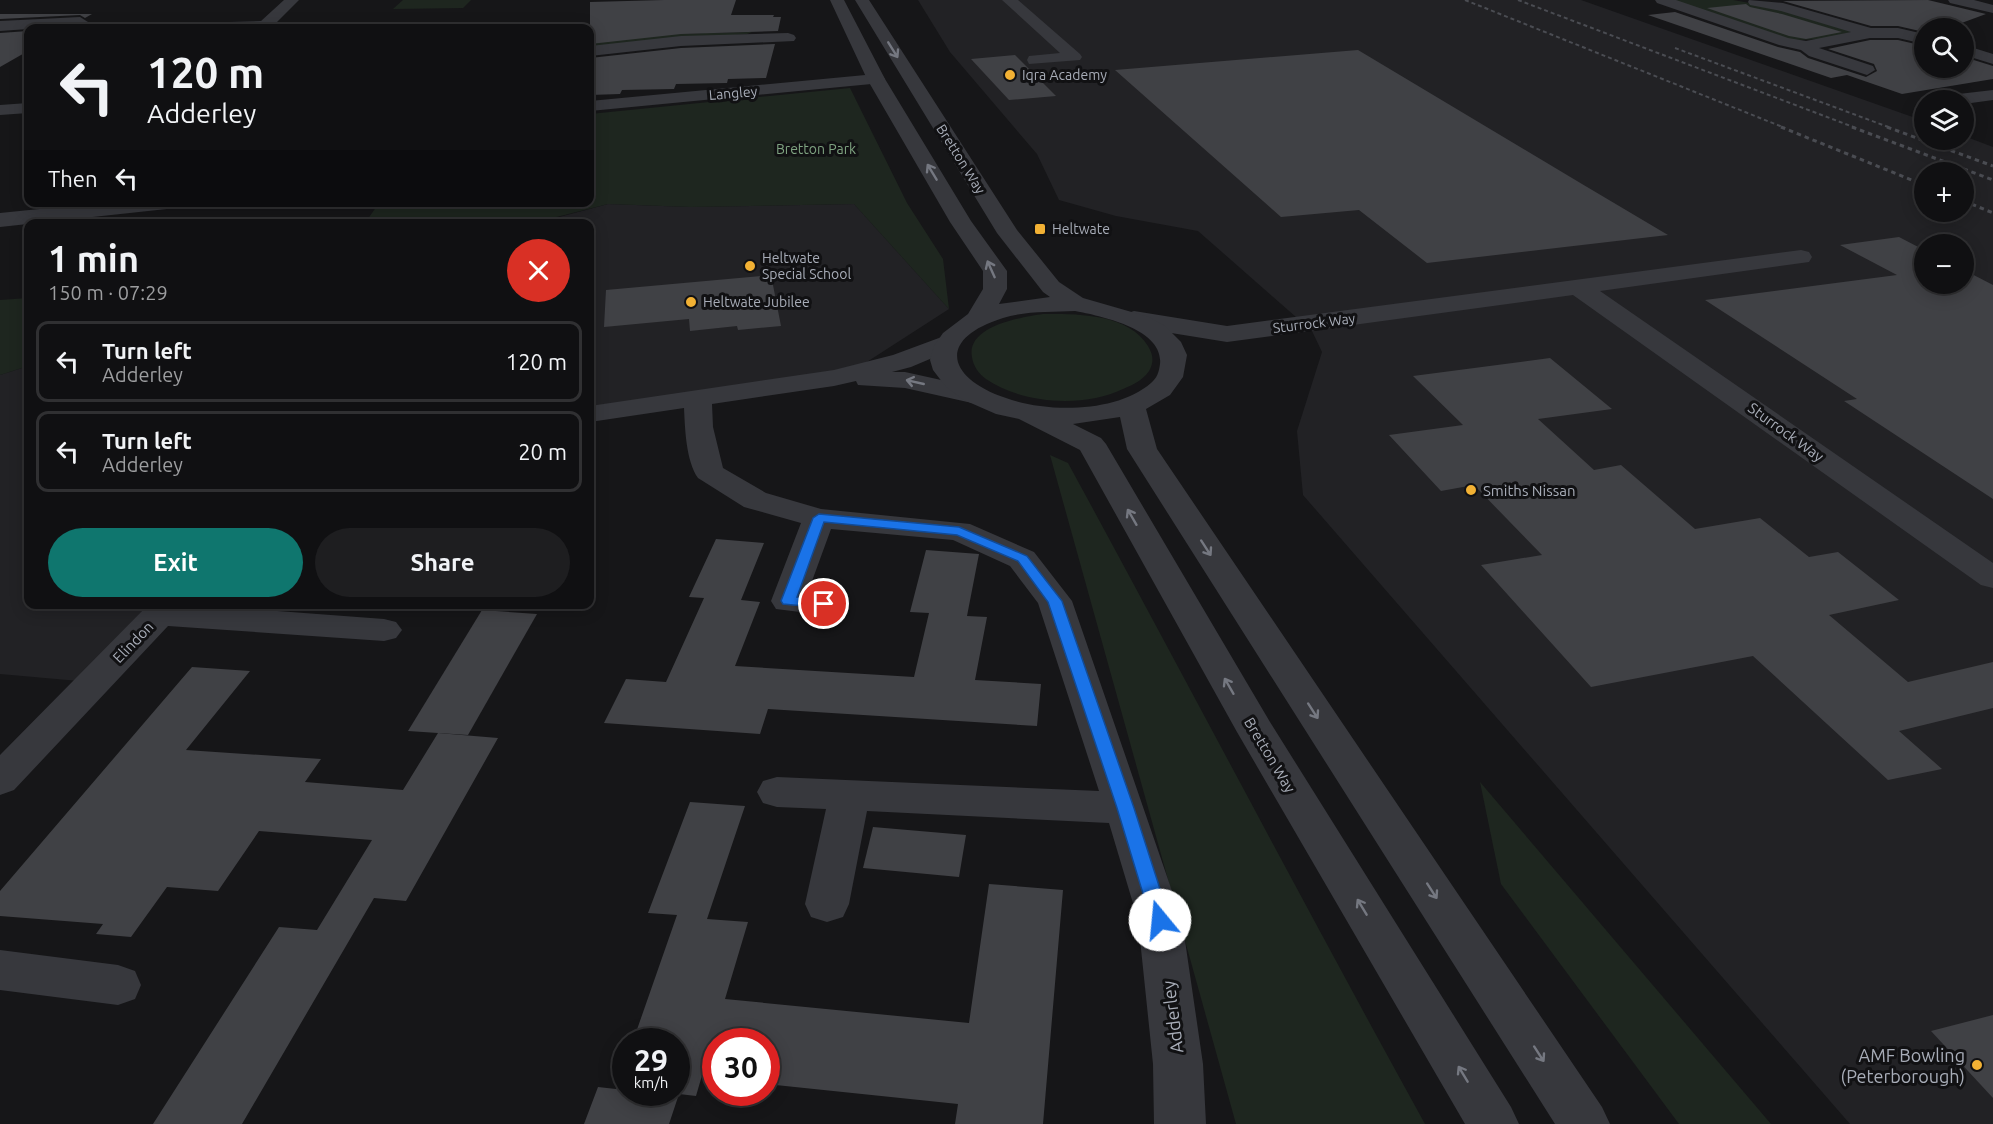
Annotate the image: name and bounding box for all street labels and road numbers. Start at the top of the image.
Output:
street label: Langley [708,83,758,103]
street label: Bretton Way [933,121,989,197]
street label: Sturrock Way [1272,310,1356,336]
street label: Sturrock Way [1745,399,1827,465]
street label: Elindon [109,618,157,666]
street label: Bretton Way [1241,714,1299,796]
street label: Adderley [1158,979,1186,1054]

